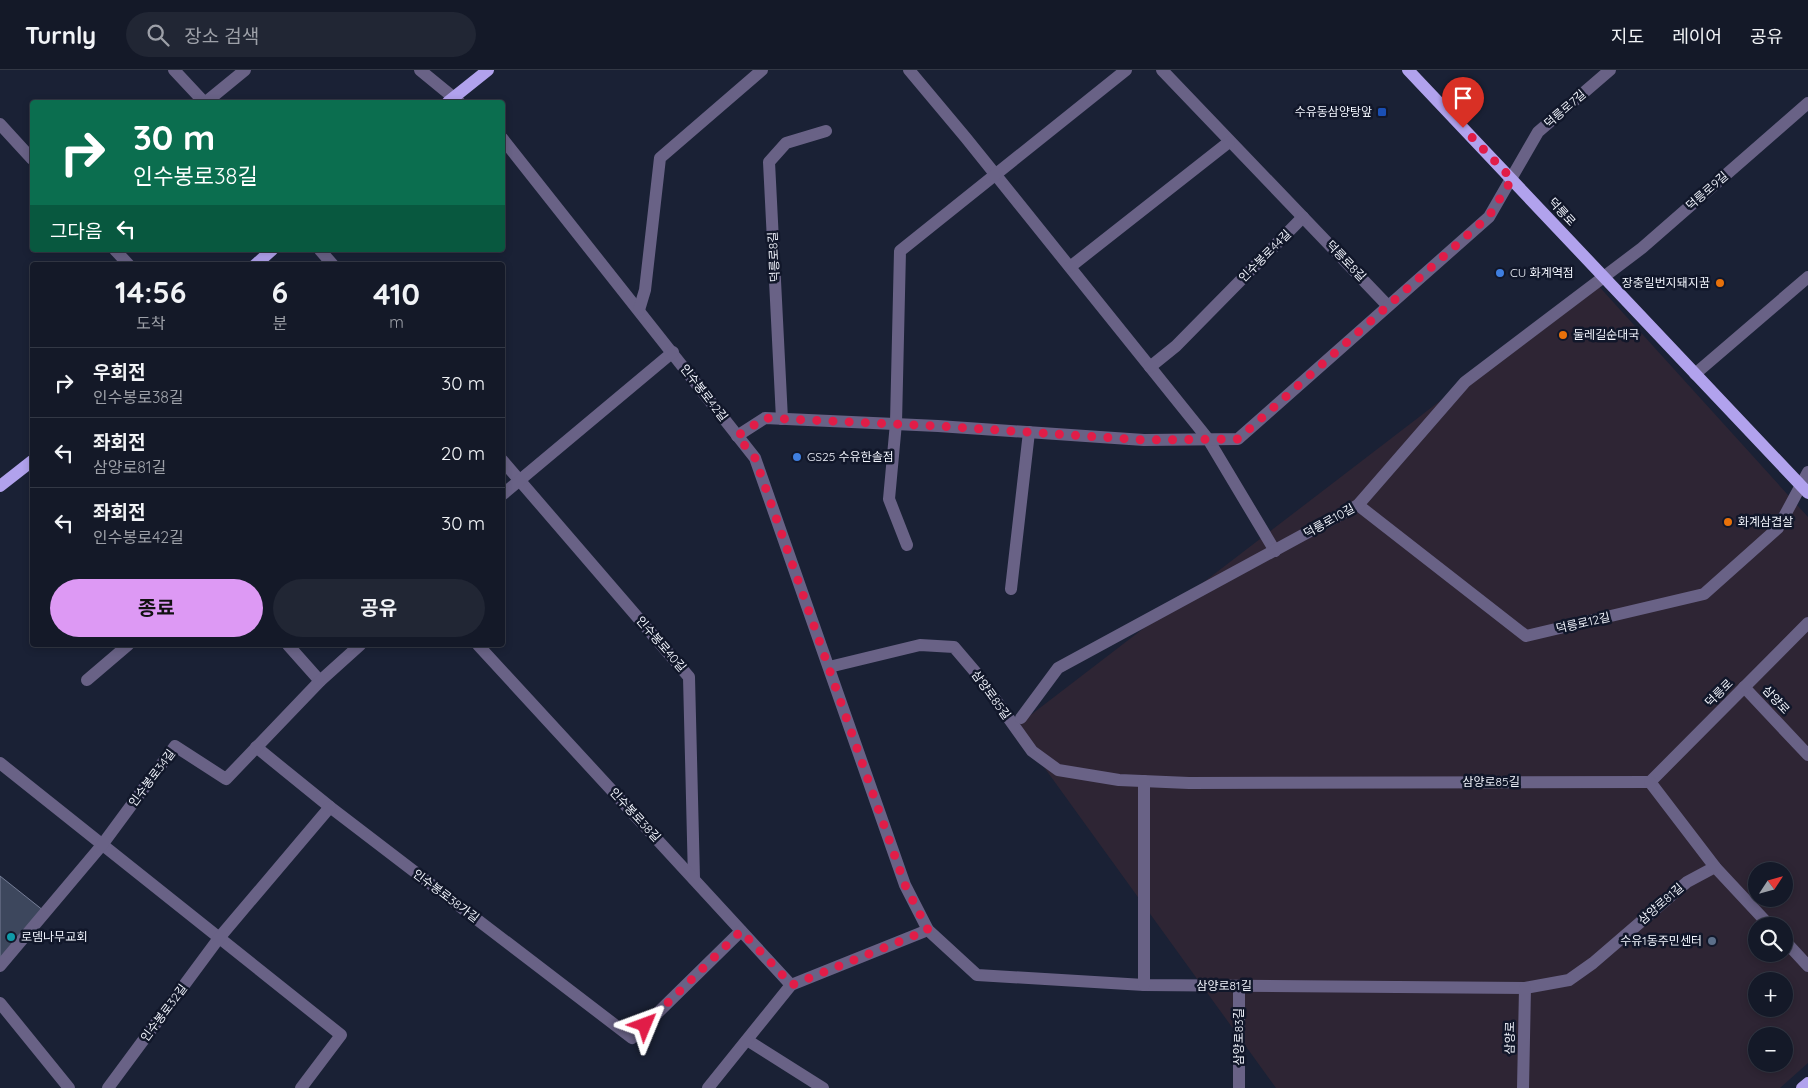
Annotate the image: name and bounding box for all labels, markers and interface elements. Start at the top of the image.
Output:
search box [126,12,476,57]
text: Turnly [25,20,96,50]
icon: search [144,21,172,49]
text: 장소 검색 [184,24,259,48]
text: 지도 [1611,25,1644,48]
text: 레이어 [1672,25,1722,48]
text: 공유 [1750,25,1783,48]
pin [1442,77,1484,128]
icon: arrive [1449,84,1477,112]
street label: 덕릉로7길 [1541,86,1589,131]
place label: 수유동삼양탕앞 [1295,104,1372,119]
marker: 수유동삼양탕앞 [1376,106,1388,118]
text: 30 m [133,115,215,159]
icon: right [50,120,115,185]
text: 인수봉로38길 [133,162,258,190]
street label: 덕릉로9길 [1683,168,1731,213]
street label: 덕릉로 [1546,194,1579,229]
icon: left [112,215,140,243]
text: 그다음 [50,219,102,243]
street label: 인수봉로44길 [1235,226,1294,285]
street label: 덕릉로8길 [765,231,782,283]
street label: 덕릉로8길 [1323,237,1369,284]
place label: CU 화계역점 [1510,265,1574,280]
marker: CU 화계역점 [1494,267,1506,279]
text: 14:56 [115,273,186,311]
text: 6 [271,273,288,311]
text: 410 [373,275,420,313]
place label: 장충일번지돼지꿈 [1622,275,1710,290]
marker: 장충일번지돼지꿈 [1714,277,1726,289]
text: m [389,312,404,332]
text: 도착 [136,313,165,333]
text: 분 [272,313,287,333]
place label: 둘레길순대국 [1573,327,1639,342]
marker: 둘레길순대국 [1557,329,1569,341]
text: 우회전 [93,360,145,384]
street label: 인수봉로42길 [677,361,731,424]
icon: right [50,369,78,397]
text: 30 m [441,371,485,395]
text: 인수봉로38길 [93,387,184,407]
text: 좌회전 [93,430,145,454]
icon: left [50,439,78,467]
text: 20 m [441,441,485,465]
place label: GS25 수유한솔점 [807,449,894,464]
marker: GS25 수유한솔점 [791,451,803,463]
text: 삼양로81길 [93,457,166,477]
text: 좌회전 [93,500,145,524]
street label: 덕릉로10길 [1301,500,1357,541]
icon: left [50,509,78,537]
text: 30 m [441,511,485,535]
place label: 화계삼겹살 [1738,514,1793,529]
marker: 화계삼겹살 [1722,516,1734,528]
text: 인수봉로42길 [93,527,184,547]
button: 종료 [50,579,263,637]
button: 공유 [273,579,485,637]
street label: 덕릉로12길 [1554,609,1611,636]
street label: 인수봉로40길 [633,613,690,675]
street label: 삼양로85길 [969,667,1014,722]
street label: 덕릉로 [1702,676,1736,710]
street label: 삼양로 [1760,682,1793,717]
street label: 인수봉로34길 [125,746,178,809]
street label: 삼양로85길 [1462,774,1520,789]
street label: 인수봉로38길 [607,785,664,845]
north arrow [1748,862,1792,908]
map controls [1748,862,1793,1072]
street label: 인수봉로38가길 [410,866,482,925]
street label: 삼양로81길 [1635,880,1686,927]
button: search [1748,917,1793,962]
place label: 로뎀나무교회 [21,929,87,944]
marker: 로뎀나무교회 [5,931,17,943]
place label: 수유1동주민센터 [1620,933,1702,948]
marker: 수유1동주민센터 [1706,935,1718,947]
button: + [1748,972,1793,1017]
street label: 삼양로81길 [1196,978,1252,993]
street label: 인수봉로32길 [137,981,190,1044]
position arrow [618,998,670,1050]
street label: 삼양로83길 [1231,1009,1246,1065]
street label: 삼양로 [1502,1021,1517,1055]
button: − [1748,1027,1793,1072]

